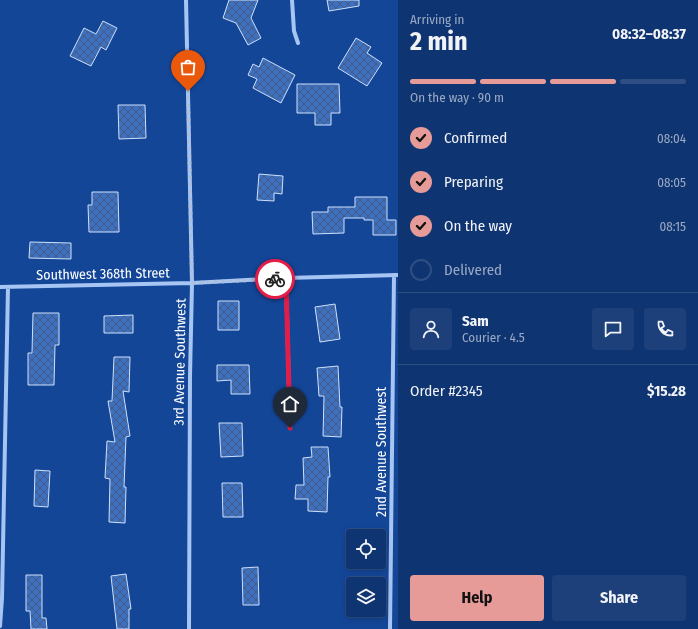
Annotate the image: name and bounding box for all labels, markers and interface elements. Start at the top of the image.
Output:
text: Arriving in [410,12,464,27]
text: 08:32–08:37 [612,25,686,43]
text: 2 min [410,26,468,57]
pin [171,50,205,91]
icon: bag [177,56,199,78]
text: On the way · 90 m [410,90,504,105]
icon: check [410,127,432,149]
text: Confirmed [444,129,507,147]
text: 08:04 [657,131,686,146]
icon: check [410,171,432,193]
text: Preparing [444,173,503,191]
text: 08:05 [657,175,686,190]
icon: check [410,215,432,237]
text: On the way [444,217,512,235]
text: 08:15 [659,219,686,234]
courier [255,259,295,299]
text: Delivered [444,261,502,279]
street label: Southwest 368th Street [36,264,170,284]
icon: bike [264,268,286,290]
street label: 3rd Avenue Southwest [170,298,190,426]
button: person [410,308,452,350]
button: chat [592,308,634,350]
button: phone [644,308,686,350]
text: Sam [462,312,489,330]
text: Courier · 4.5 [462,330,525,345]
text: Order #2345 [410,382,483,400]
text: $15.28 [647,382,686,400]
pin [273,387,307,428]
street label: 2nd Avenue Southwest [373,387,390,517]
icon: home [279,393,301,415]
map controls [346,529,386,617]
button: locate [346,529,386,569]
button: Help [410,575,544,621]
button: Share [552,575,686,621]
button: layers [346,577,386,617]

